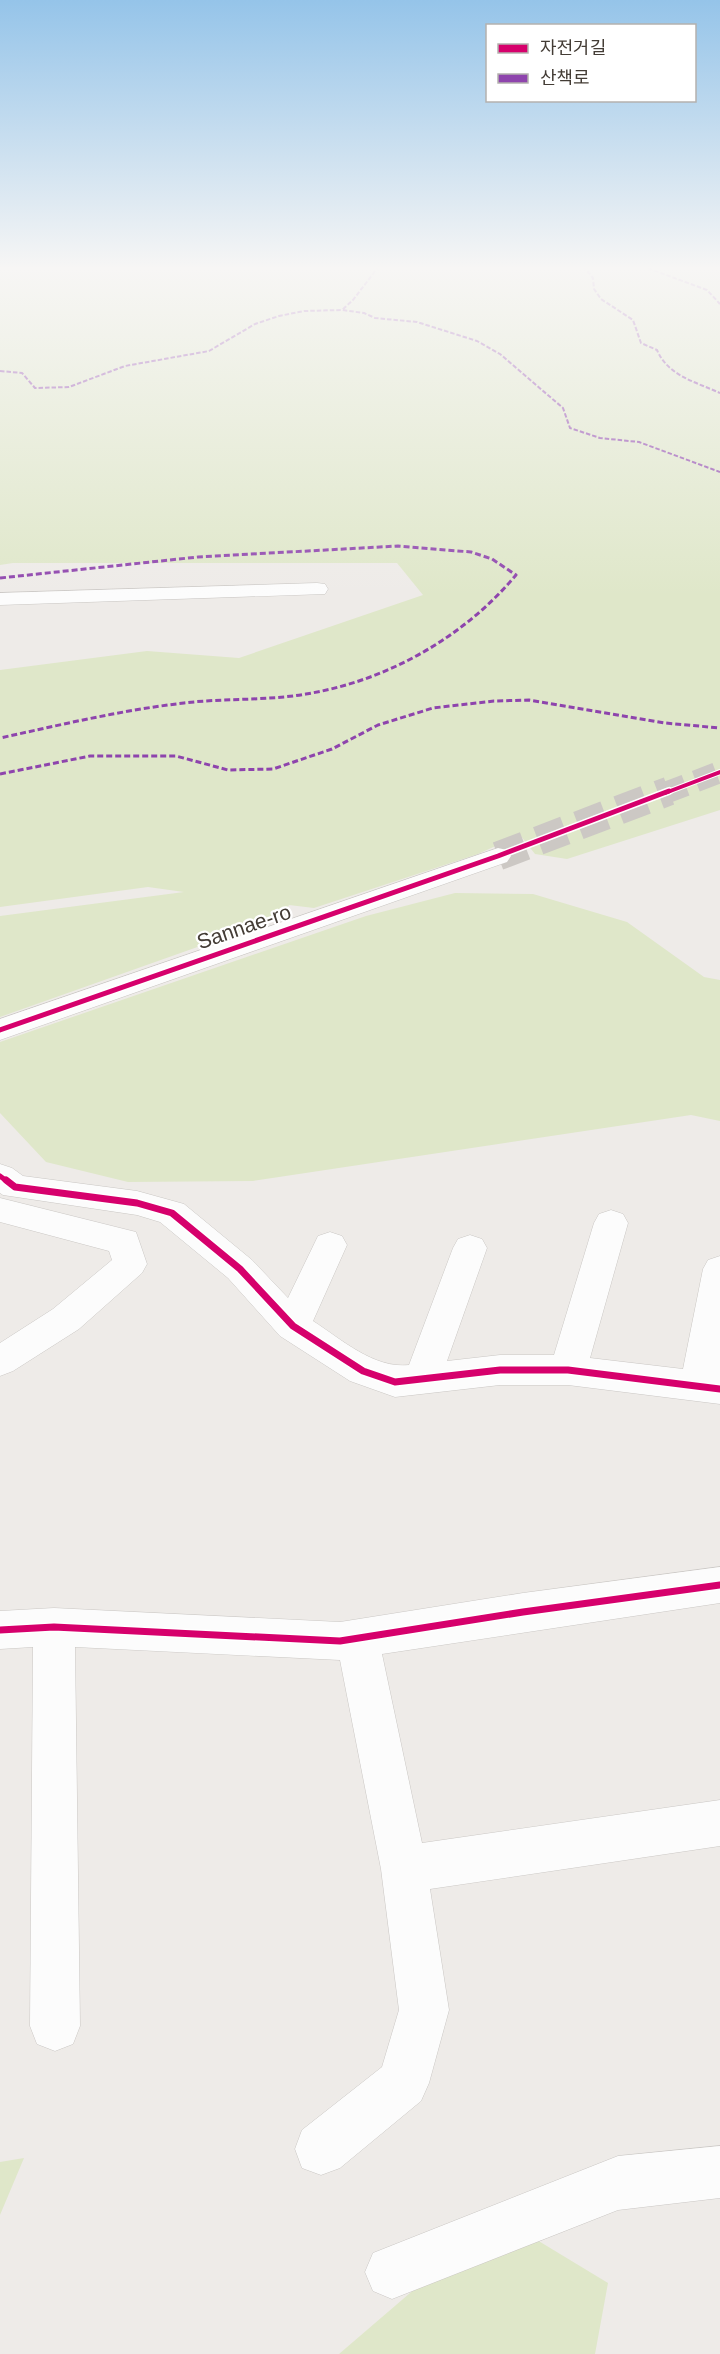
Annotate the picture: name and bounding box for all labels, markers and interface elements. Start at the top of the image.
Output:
legend [486,24,696,102]
text: 자전거길 [540,38,606,58]
text: 산책로 [540,68,590,88]
street label: Sannae-ro [194,900,294,953]

